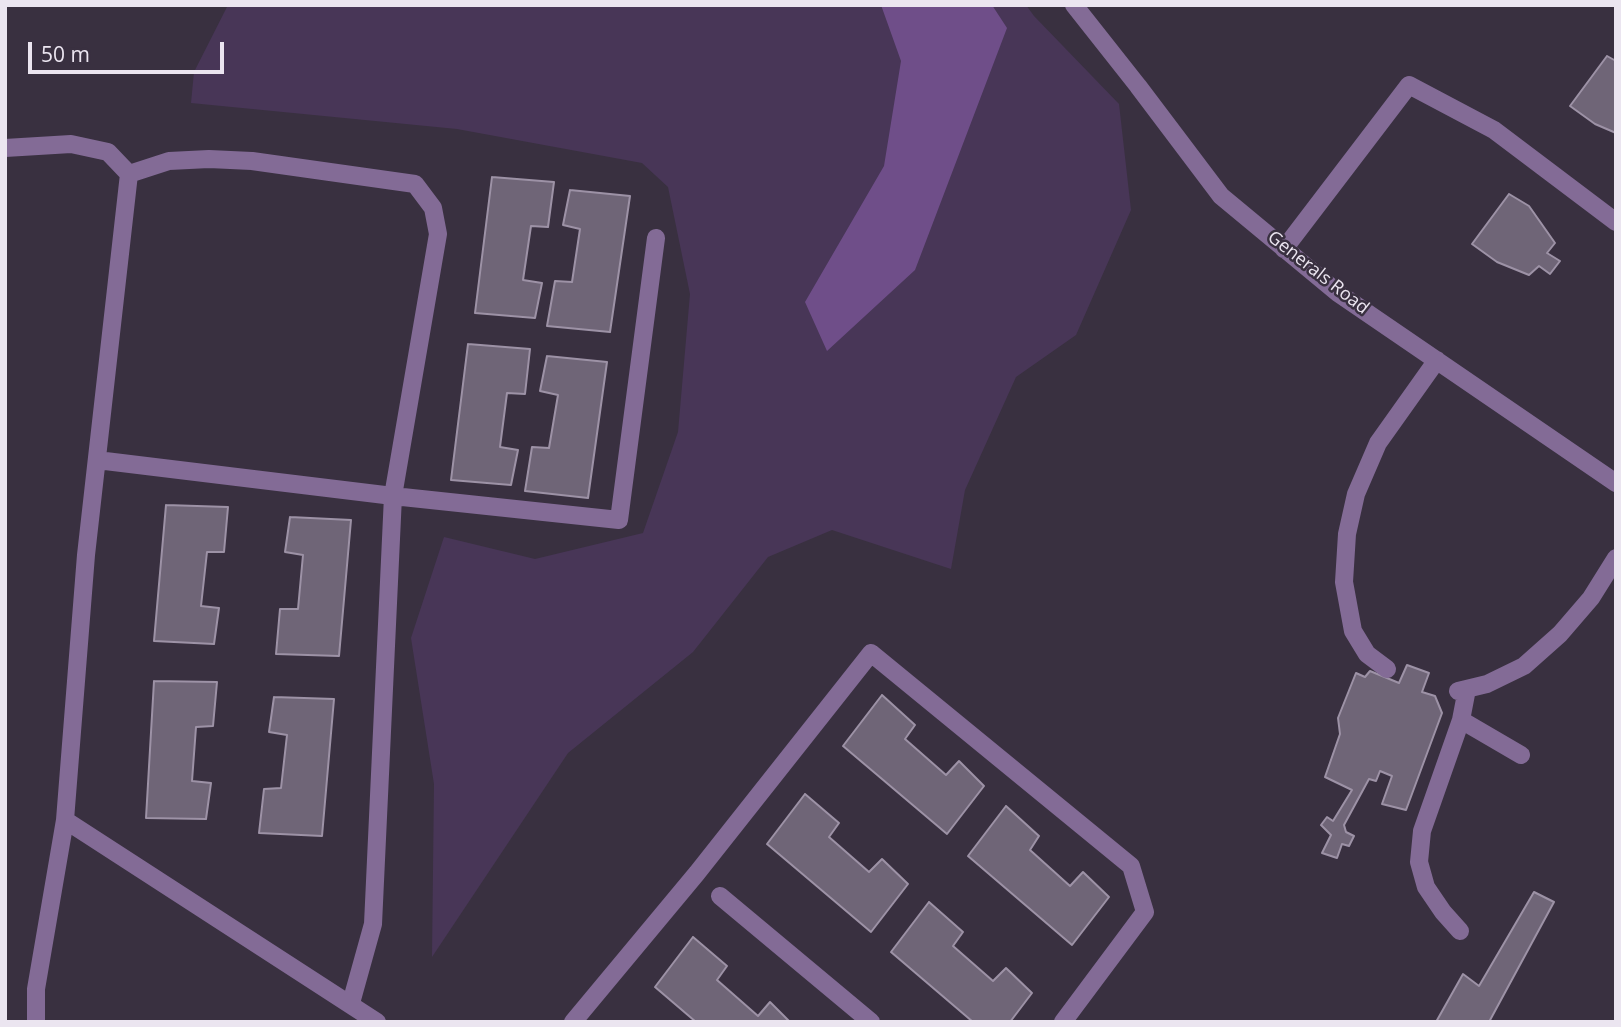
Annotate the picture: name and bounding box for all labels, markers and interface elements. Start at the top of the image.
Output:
scale bar [32,28,228,72]
text: 50 m [41,40,90,68]
street label: Generals Road [1263,227,1373,319]

